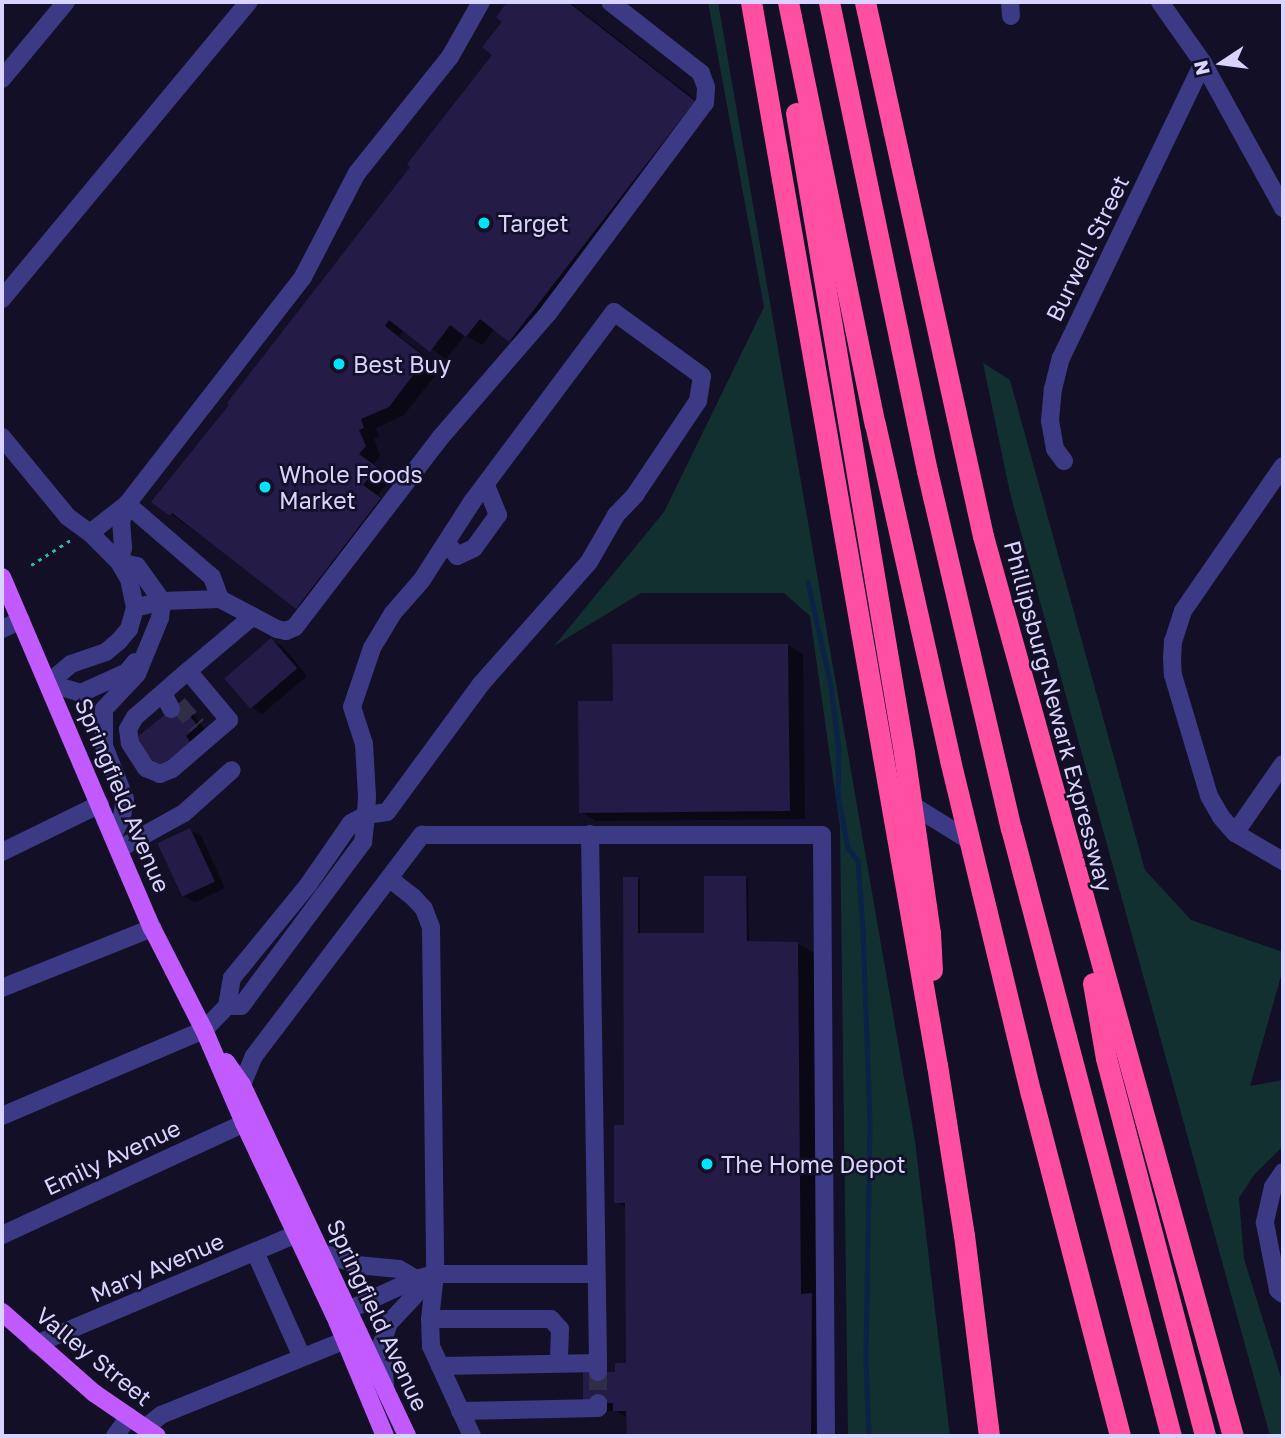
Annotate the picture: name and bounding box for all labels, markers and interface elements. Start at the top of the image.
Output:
north arrow [1187,28,1257,98]
text: N [1188,58,1214,77]
street label: Burwell Street [1040,170,1134,326]
place label: Target [498,209,569,237]
marker: Target [476,215,492,231]
place label: Best Buy [353,350,451,378]
marker: Best Buy [331,356,347,372]
place label: Whole Foods Market [279,460,423,514]
marker: Whole Foods Market [257,479,273,495]
street label: Phillipsburg-Newark Expressway [999,537,1119,895]
street label: Springfield Avenue [70,694,176,896]
street label: Emily Avenue [39,1113,185,1201]
place label: The Home Depot [721,1150,906,1178]
marker: The Home Depot [699,1156,715,1172]
street label: Springfield Avenue [321,1215,435,1415]
street label: Mary Avenue [86,1227,228,1307]
street label: Valley Street [30,1301,158,1411]

